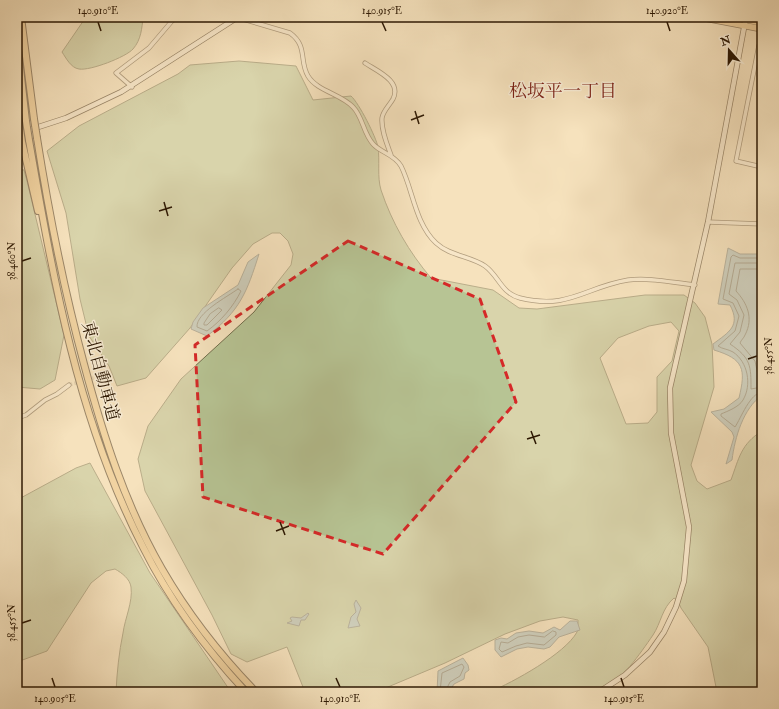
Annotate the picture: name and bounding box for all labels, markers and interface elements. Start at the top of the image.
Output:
text: 140.910°E [78,5,118,17]
text: 140.915°E [362,5,402,17]
text: 140.920°E [646,5,688,17]
north arrow [709,30,749,70]
text: N [718,33,734,49]
district label: 松坂平一丁目 [509,80,617,103]
text: 38.460°N [6,242,18,280]
street label: 東北自動車道 [77,319,124,423]
text: 38.455°N [763,337,775,375]
text: 38.455°N [6,604,18,642]
text: 140.905°E [34,693,76,705]
text: 140.910°E [320,693,360,705]
text: 140.915°E [604,693,644,705]

